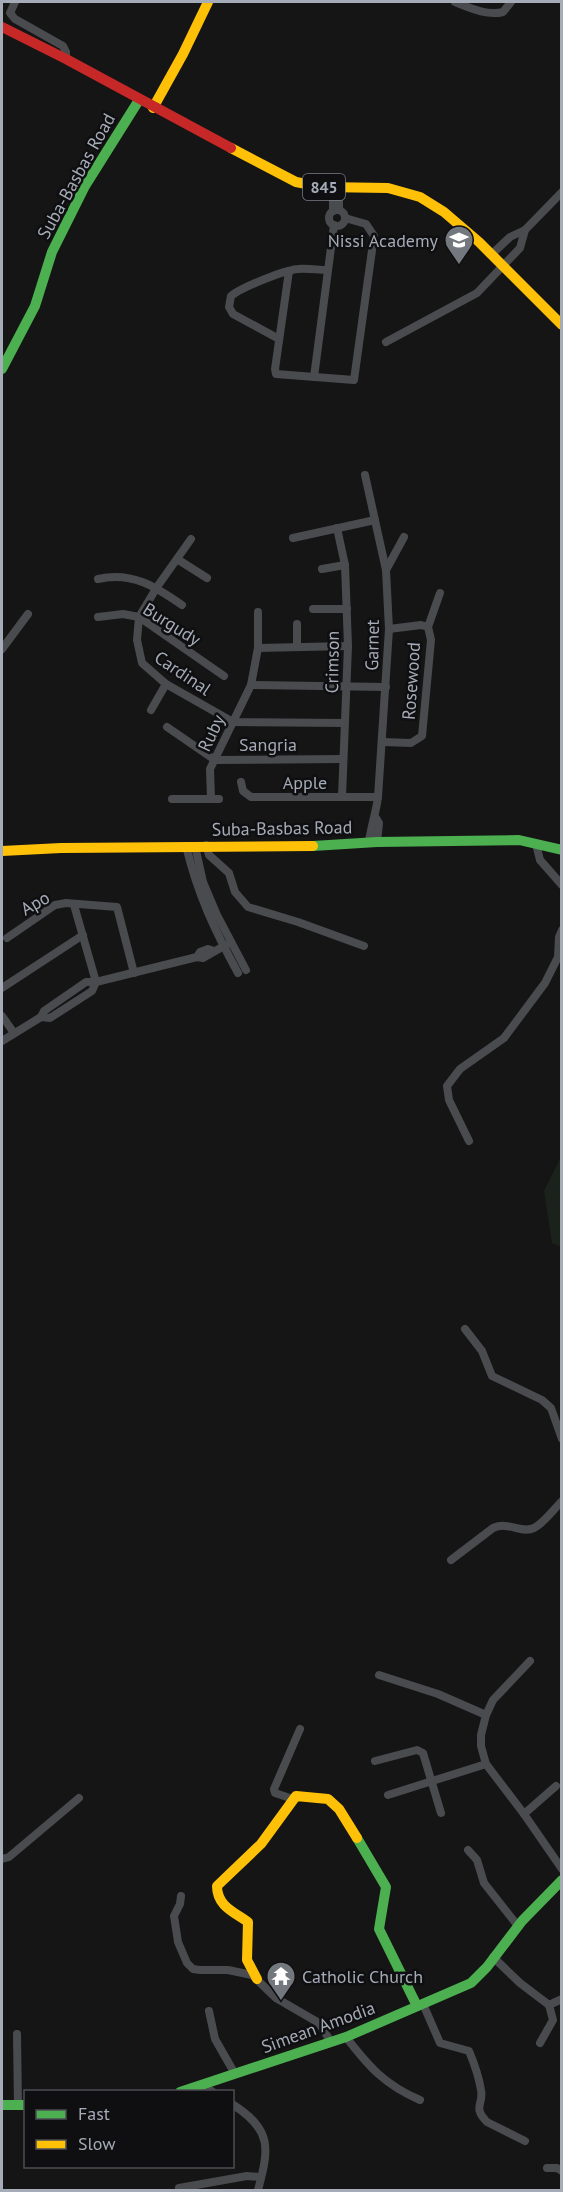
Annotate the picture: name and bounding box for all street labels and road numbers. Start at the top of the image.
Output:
street label: Suba-Basbas Road [32,109,120,243]
road number: 845 [303,174,345,200]
street label: Burgudy [139,597,206,651]
street label: Garnet [360,619,384,671]
street label: Crimson [320,630,344,694]
street label: Rosewood [397,641,425,721]
street label: Cardinal [150,646,216,701]
street label: Ruby [193,710,230,755]
street label: Sangria [239,733,297,756]
street label: Apple [283,771,327,794]
street label: Suba-Basbas Road [212,815,352,841]
street label: Apo [16,886,54,920]
street label: Simean Amodia [258,1996,378,2058]

